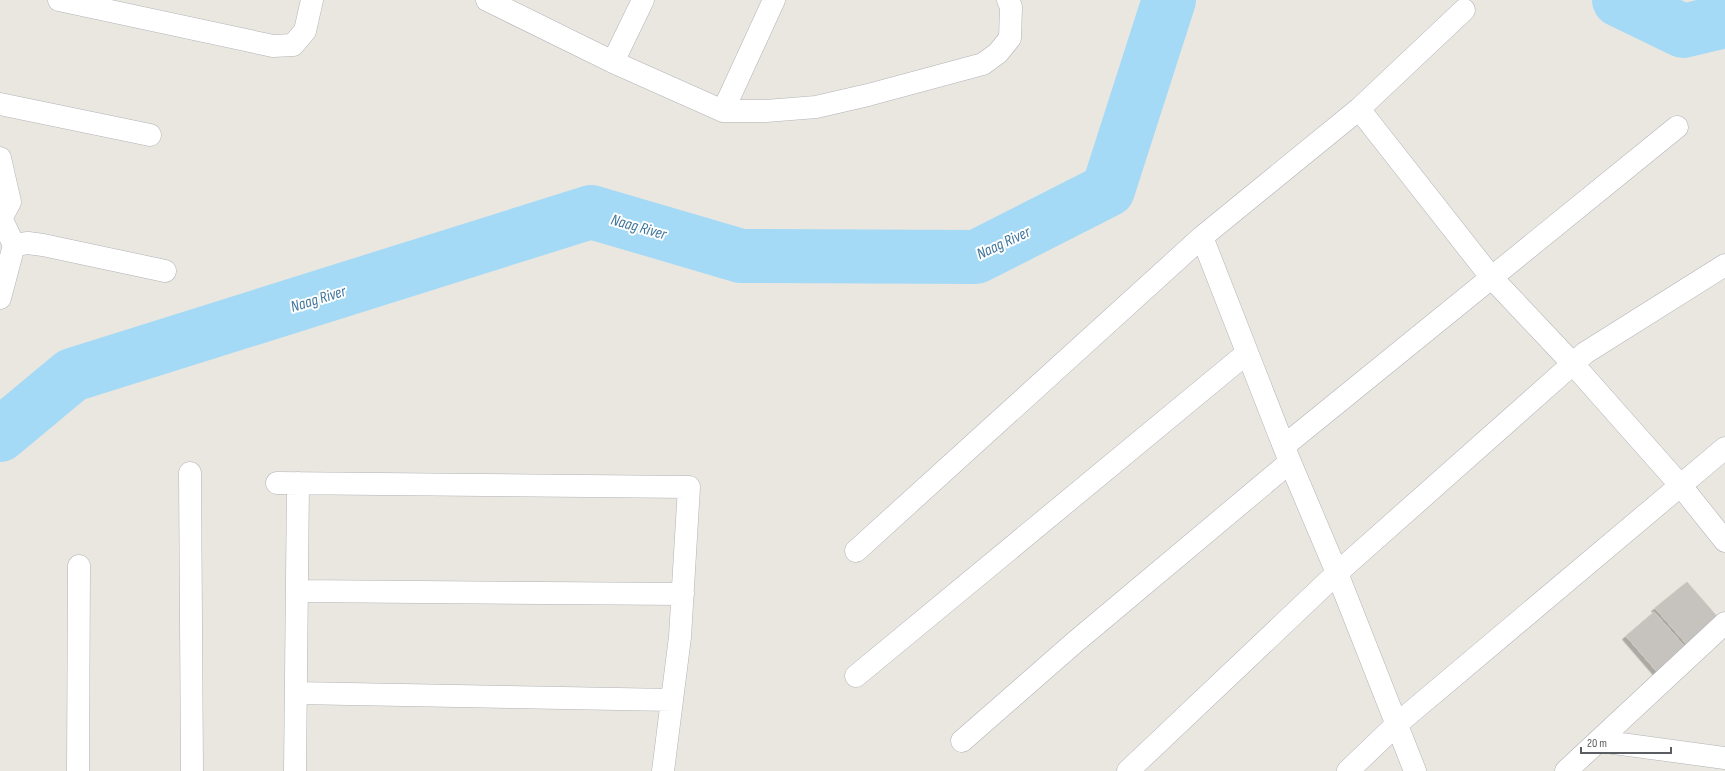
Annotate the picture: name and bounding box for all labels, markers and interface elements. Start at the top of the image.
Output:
water label: Naag River [609,210,669,245]
water label: Naag River [974,223,1034,264]
water label: Naag River [289,282,349,317]
scale bar [1581,729,1671,755]
text: 20 m [1587,736,1607,751]

